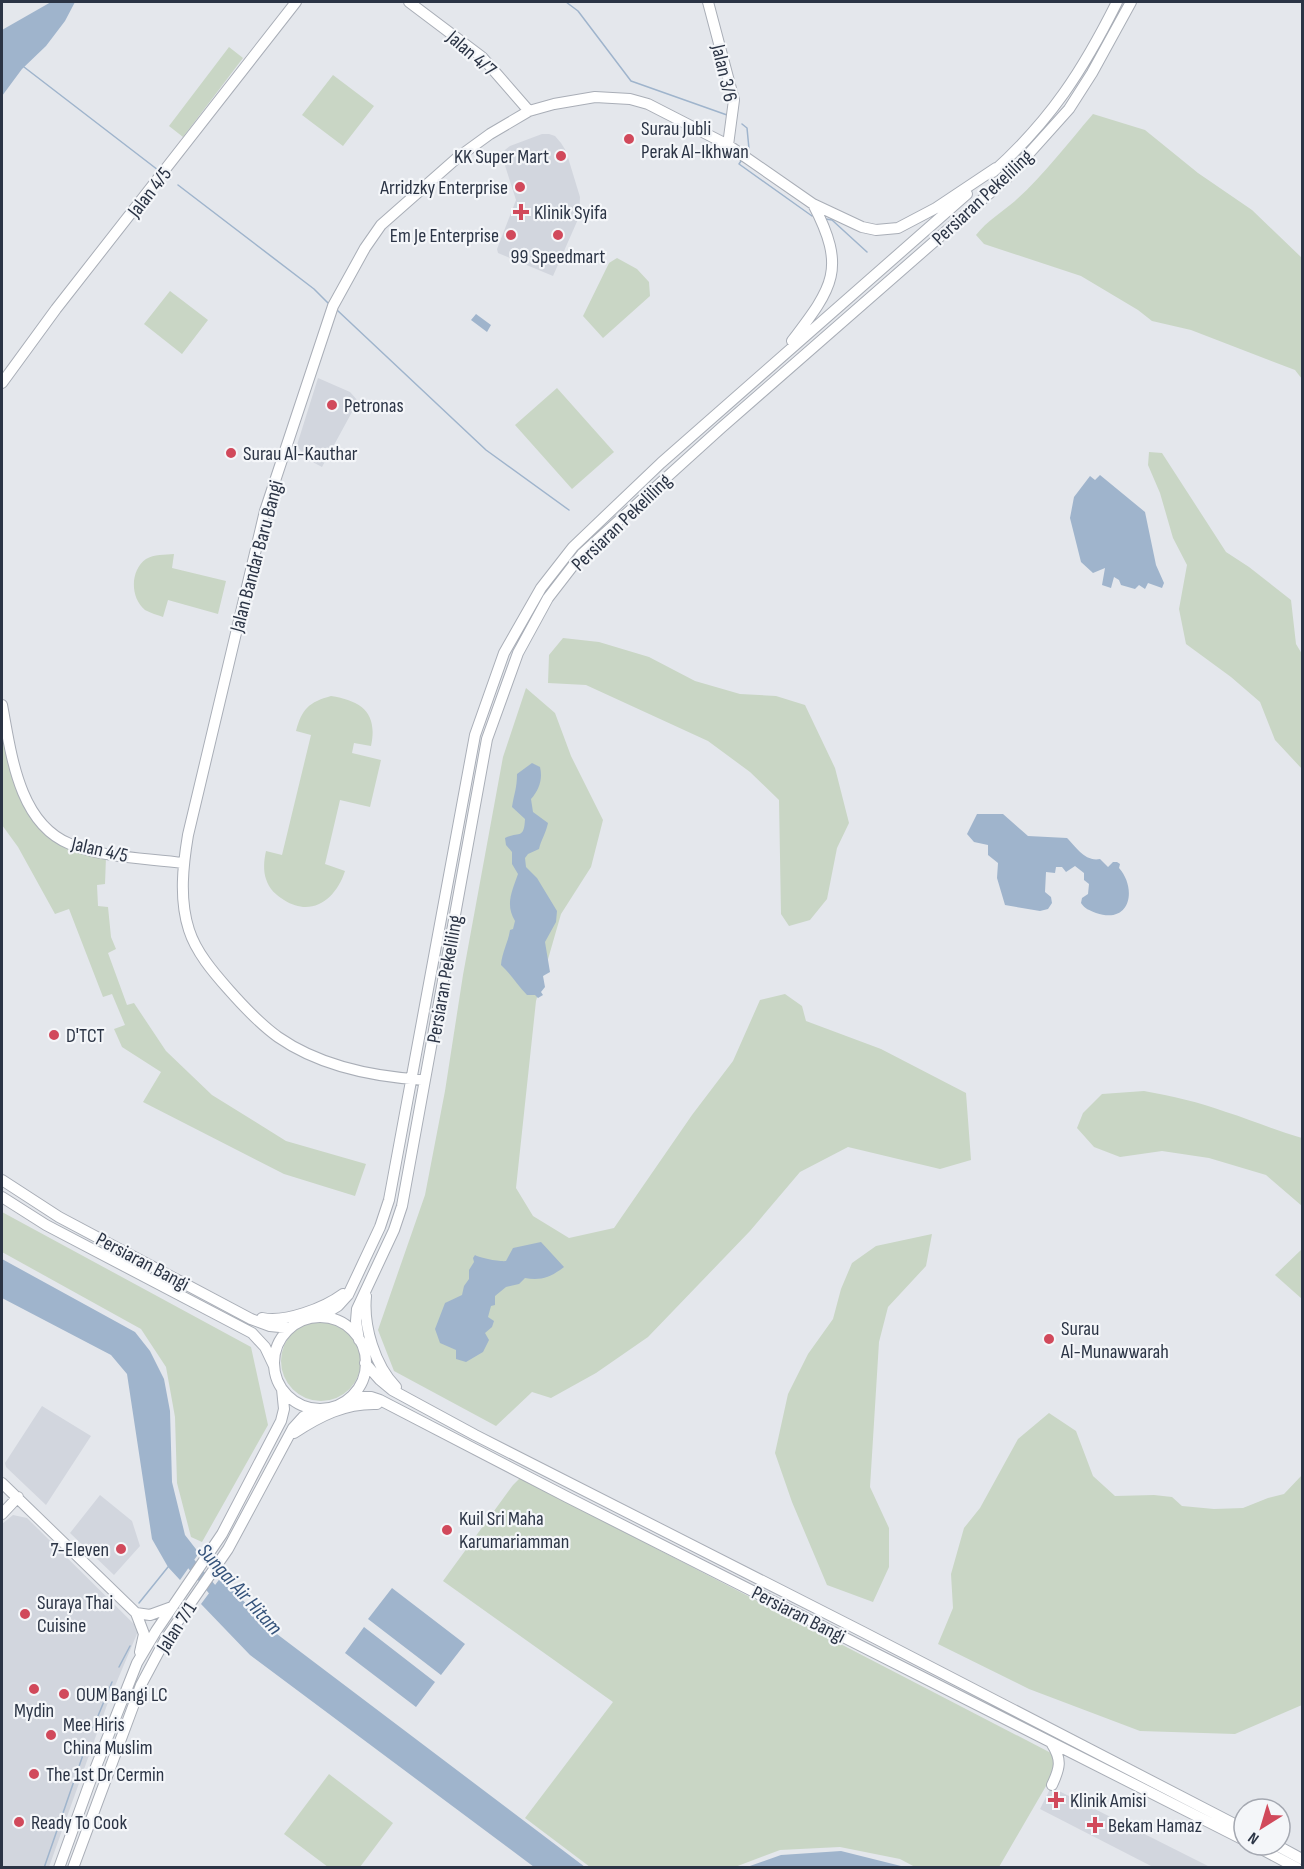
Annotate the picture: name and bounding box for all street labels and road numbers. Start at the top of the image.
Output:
street label: Jalan 4/7 [441,25,501,82]
street label: Jalan 3/6 [706,41,742,104]
street label: Persiaran Pekeliling [927,145,1038,251]
street label: Jalan 4/5 [122,163,177,223]
street label: Persiaran Pekeliling [567,469,677,576]
street label: Jalan Bandar Baru Bangi [225,478,289,636]
street label: Jalan 4/5 [68,832,130,868]
street label: Persiaran Pekeliling [422,913,468,1045]
street label: Persiaran Bangi [92,1227,193,1296]
street label: Persiaran Bangi [748,1581,850,1649]
street label: Jalan 7/1 [151,1598,202,1658]

